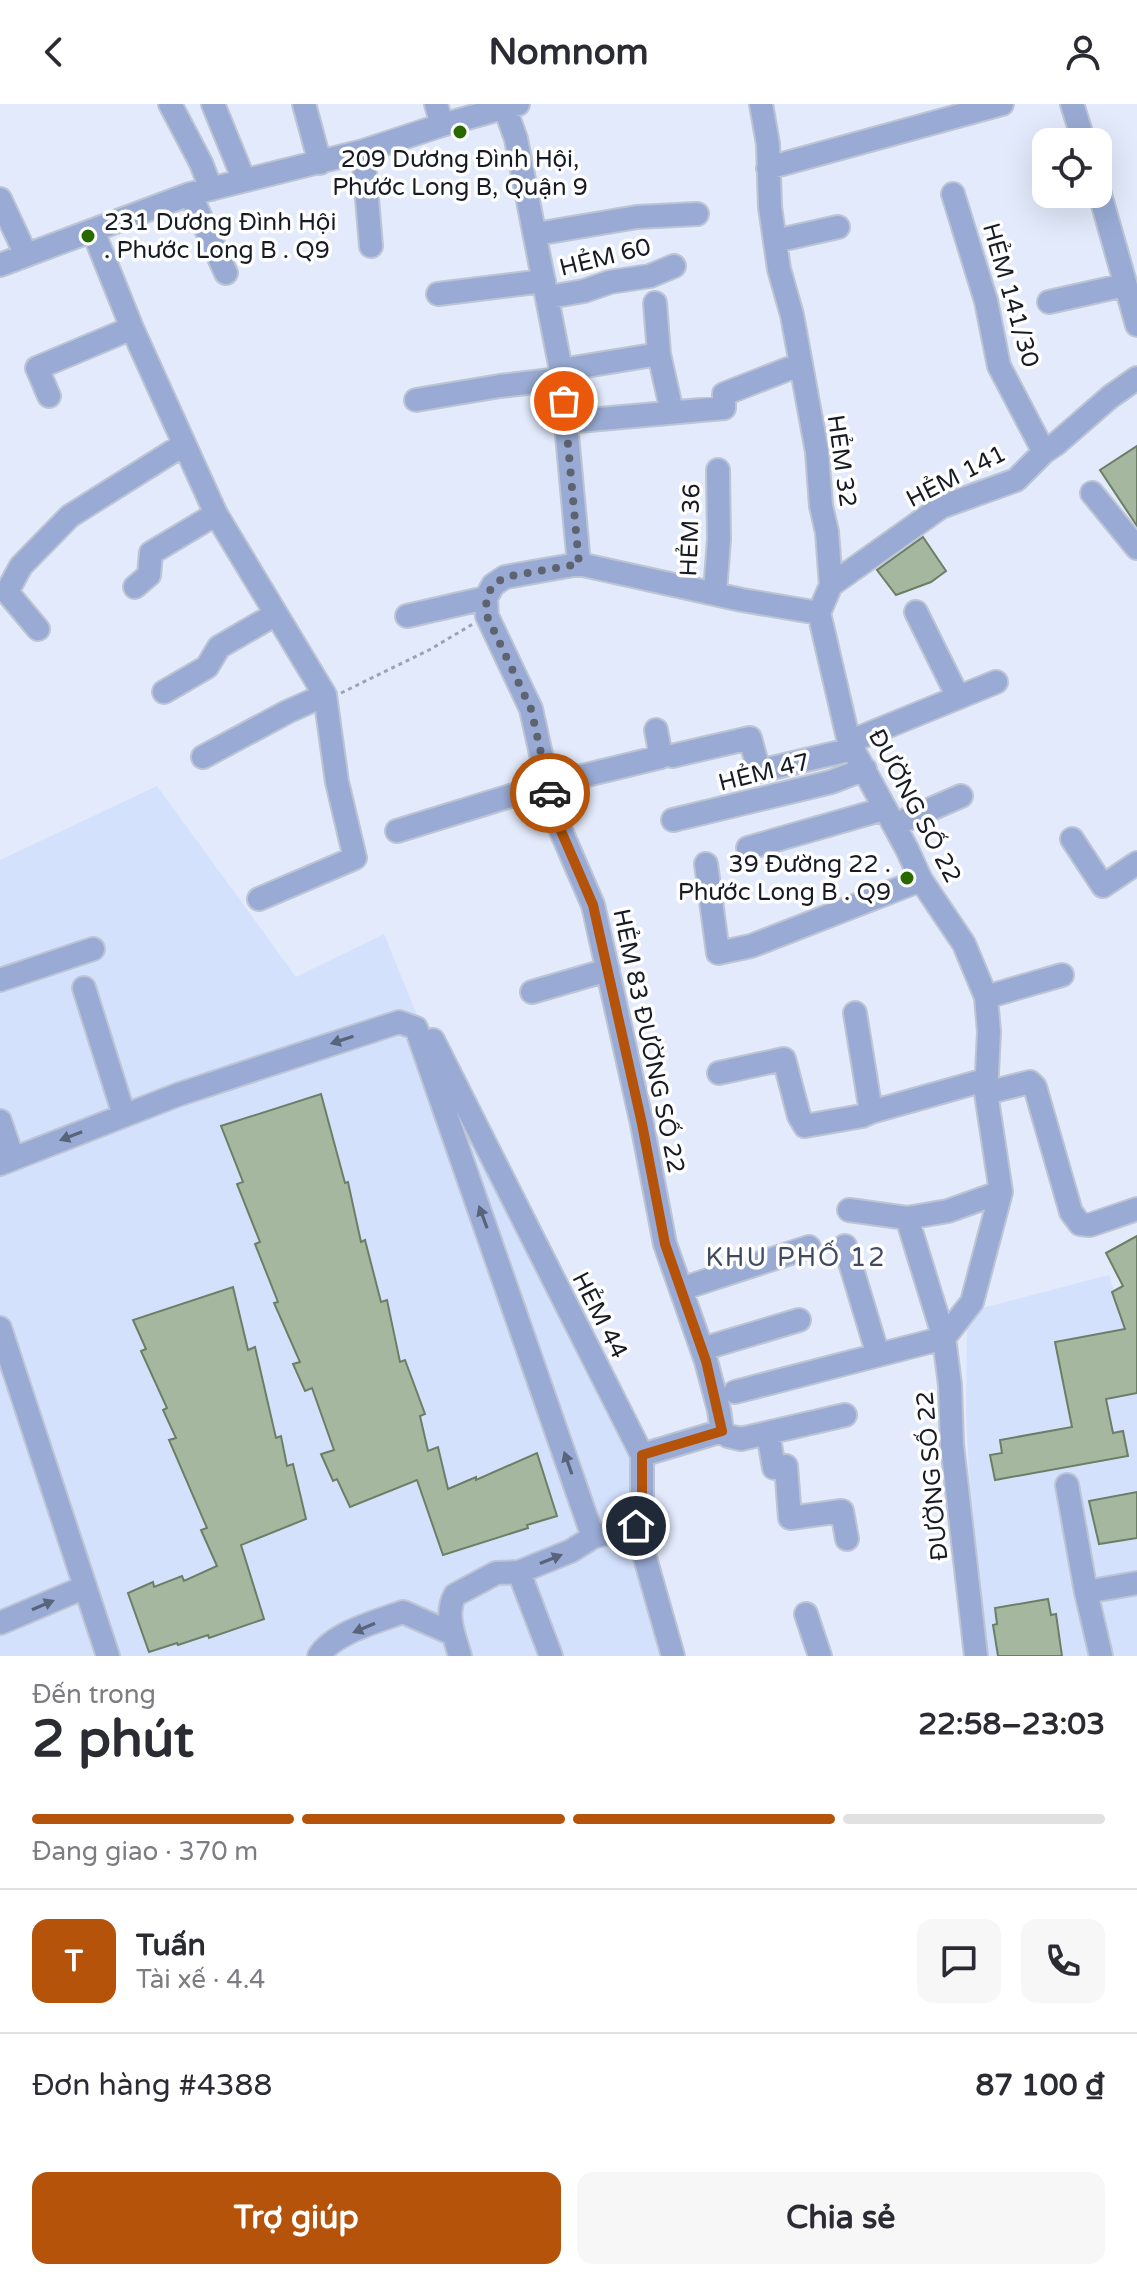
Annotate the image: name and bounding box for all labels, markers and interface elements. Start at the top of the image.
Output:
icon: back [32,30,76,74]
icon: person [1061,30,1105,74]
text: Nomnom [488,31,649,74]
marker: 209 Dương Đình Hội, Phước Long B, Quận 9 [451,123,469,141]
map controls [1032,128,1112,208]
button: locate [1032,128,1112,208]
place label: 209 Dương Đình Hội, Phước Long B, Quận 9 [332,145,588,202]
place label: 231 Dương Đình Hội . Phước Long B . Q9 [104,208,336,265]
street label: HẺM 141/30 [976,219,1046,371]
marker: 231 Dương Đình Hội . Phước Long B . Q9 [79,227,97,245]
street label: HẺM 60 [556,231,654,283]
pin [530,367,598,435]
icon: bag [542,379,586,423]
street label: HẺM 32 [821,413,863,509]
street label: HẺM 141 [901,438,1011,514]
street label: HẺM 36 [673,483,707,577]
street label: ĐƯỜNG SỐ 22 [862,723,970,888]
street label: HẺM 47 [715,746,813,798]
courier [510,753,590,833]
icon: car [528,771,572,815]
place label: 39 Đường 22 . Phước Long B . Q9 [678,850,891,907]
marker: 39 Đường 22 . Phước Long B . Q9 [898,869,916,887]
street label: HẺM 83 ĐƯỜNG SỐ 22 [606,906,694,1176]
one-way arrow [330,1035,354,1047]
one-way arrow [59,1130,83,1143]
one-way arrow [477,1205,489,1229]
district label: KHU PHỐ 12 [705,1240,887,1273]
street label: HẺM 44 [566,1267,634,1363]
street label: ĐƯỜNG SỐ 22 [908,1390,954,1562]
one-way arrow [561,1451,573,1475]
pin [602,1492,670,1560]
icon: home [614,1504,658,1548]
one-way arrow [539,1552,563,1565]
one-way arrow [31,1599,54,1612]
one-way arrow [352,1621,375,1634]
text: Đến trong [32,1679,156,1710]
text: 22:58–23:03 [918,1706,1105,1743]
text: 2 phút [32,1708,194,1771]
text: Đang giao · 370 m [32,1836,258,1867]
button: chat [917,1919,1001,2003]
button: phone [1021,1919,1105,2003]
text: Tuấn [136,1927,206,1964]
text: T [65,1943,83,1980]
text: Tài xế · 4.4 [136,1964,265,1995]
text: Đơn hàng #4388 [32,2067,272,2104]
text: 87 100 ₫ [975,2067,1105,2104]
button: Trợ giúp [32,2172,561,2264]
button: Chia sẻ [577,2172,1105,2264]

